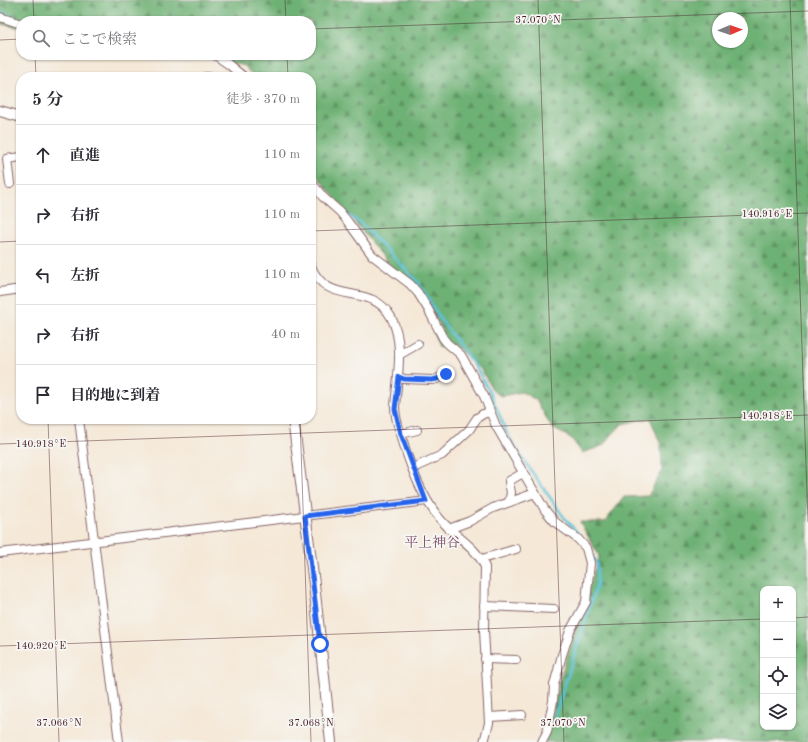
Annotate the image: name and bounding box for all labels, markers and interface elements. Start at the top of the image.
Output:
north arrow [712,12,748,48]
text: 37.070°N [515,15,561,25]
search box [16,16,316,60]
icon: search [30,27,52,49]
text: ここで検索 [62,33,137,48]
text: 5 分 [32,92,64,109]
text: 徒歩 · 370 m [226,93,300,106]
icon: ahead [32,144,54,166]
text: 110 m [263,148,300,161]
text: 直進 [70,149,100,164]
icon: right [32,204,54,226]
text: 110 m [263,208,300,221]
text: 右折 [70,209,100,224]
text: 140.916°E [742,209,792,219]
icon: left [32,264,54,286]
text: 110 m [263,268,300,281]
text: 左折 [70,269,100,284]
icon: right [32,324,54,346]
text: 40 m [271,328,300,341]
text: 右折 [70,329,100,344]
route end [437,365,455,383]
icon: arrive [32,384,54,406]
text: 目的地に到着 [70,389,160,404]
text: 140.918°E [742,411,792,421]
text: 140.918°E [16,439,66,449]
district label: 平上神谷 [404,535,460,550]
map controls [760,586,796,730]
button: + [760,586,796,622]
button: − [760,622,796,658]
route start [311,635,329,653]
text: 140.920°E [16,641,66,651]
button: locate [760,658,796,694]
button: layers [760,694,796,730]
text: 37.066°N [36,718,82,728]
text: 37.068°N [288,718,334,728]
text: 37.070°N [540,718,586,728]

